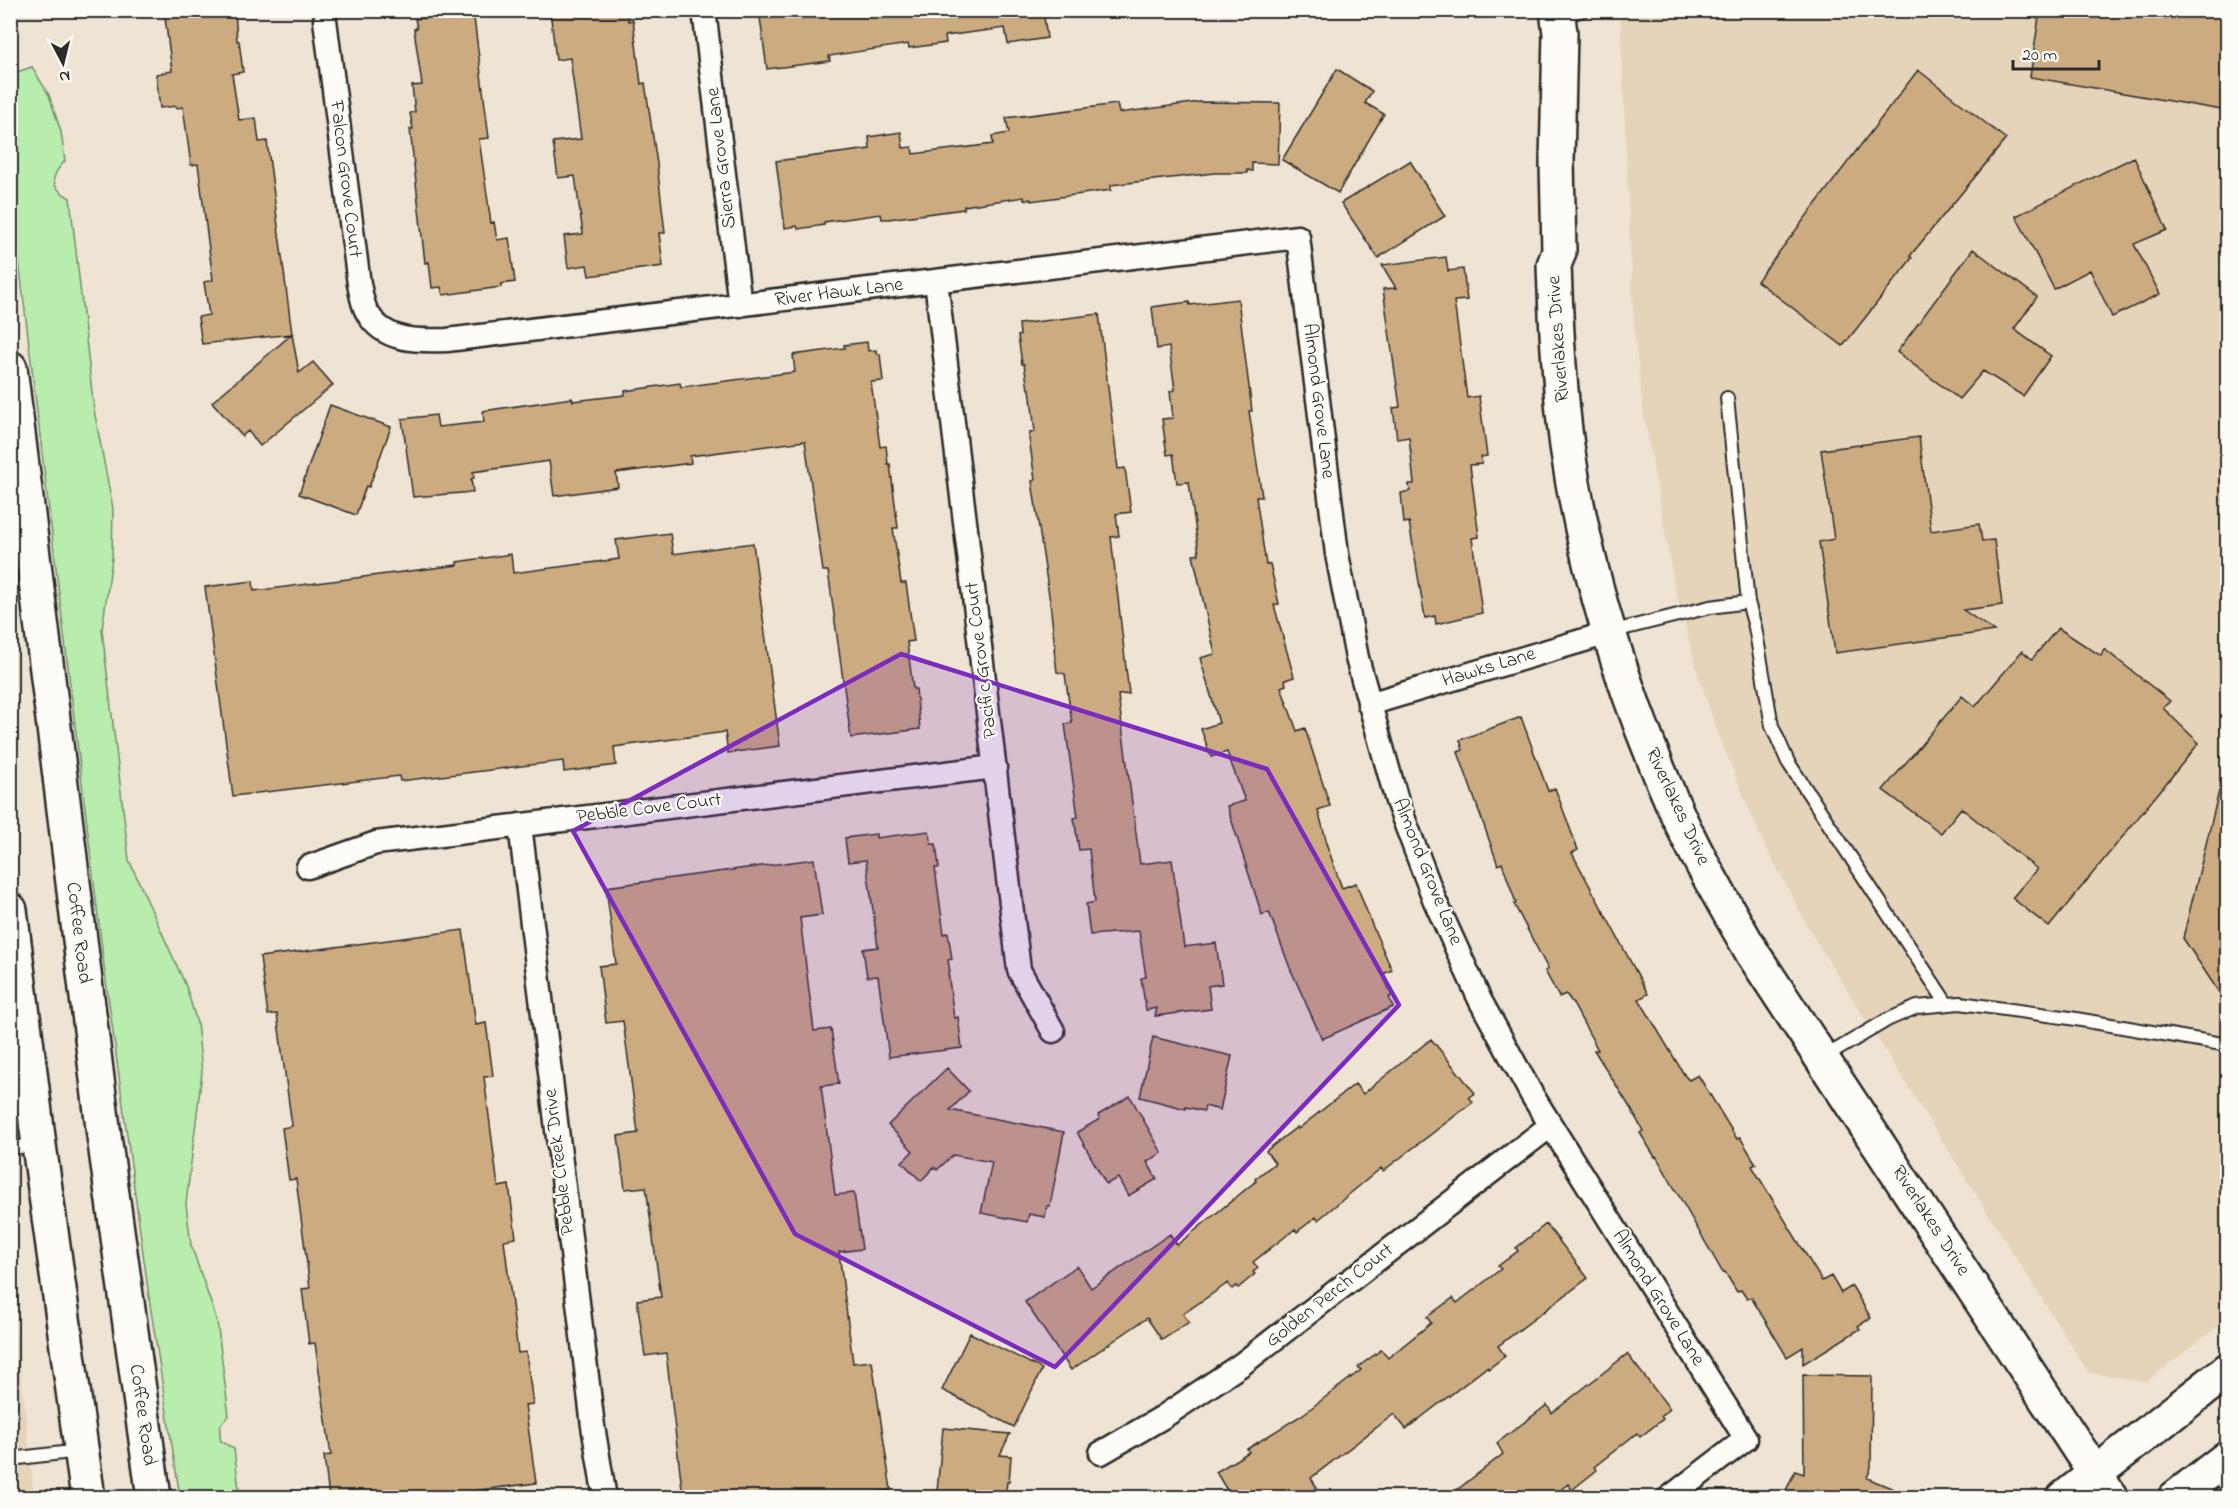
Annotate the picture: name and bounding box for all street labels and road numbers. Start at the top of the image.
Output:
street label: Sierra Grove Lane [699,86,745,230]
street label: Falcon Grove Court [321,98,369,260]
street label: River Hawk Lane [773,271,905,315]
street label: Riverlakes Drive [1540,275,1578,403]
street label: Almond Grove Lane [1294,322,1342,480]
street label: Pacific Grove Court [958,580,1006,740]
street label: Hawks Lane [1439,640,1539,696]
street label: Riverlakes Drive [1637,743,1717,871]
street label: Pebble Cove Court [575,786,723,832]
street label: Almond Grove Lane [1384,794,1470,950]
street label: Coffee Road [57,881,99,985]
street label: Pebble Creek Drive [537,1087,583,1237]
street label: Riverlakes Drive [1883,1160,1977,1282]
street label: Almond Grove Lane [1604,1224,1712,1372]
street label: Golden Perch Court [1260,1237,1400,1355]
street label: Coffee Road [121,1362,163,1468]

